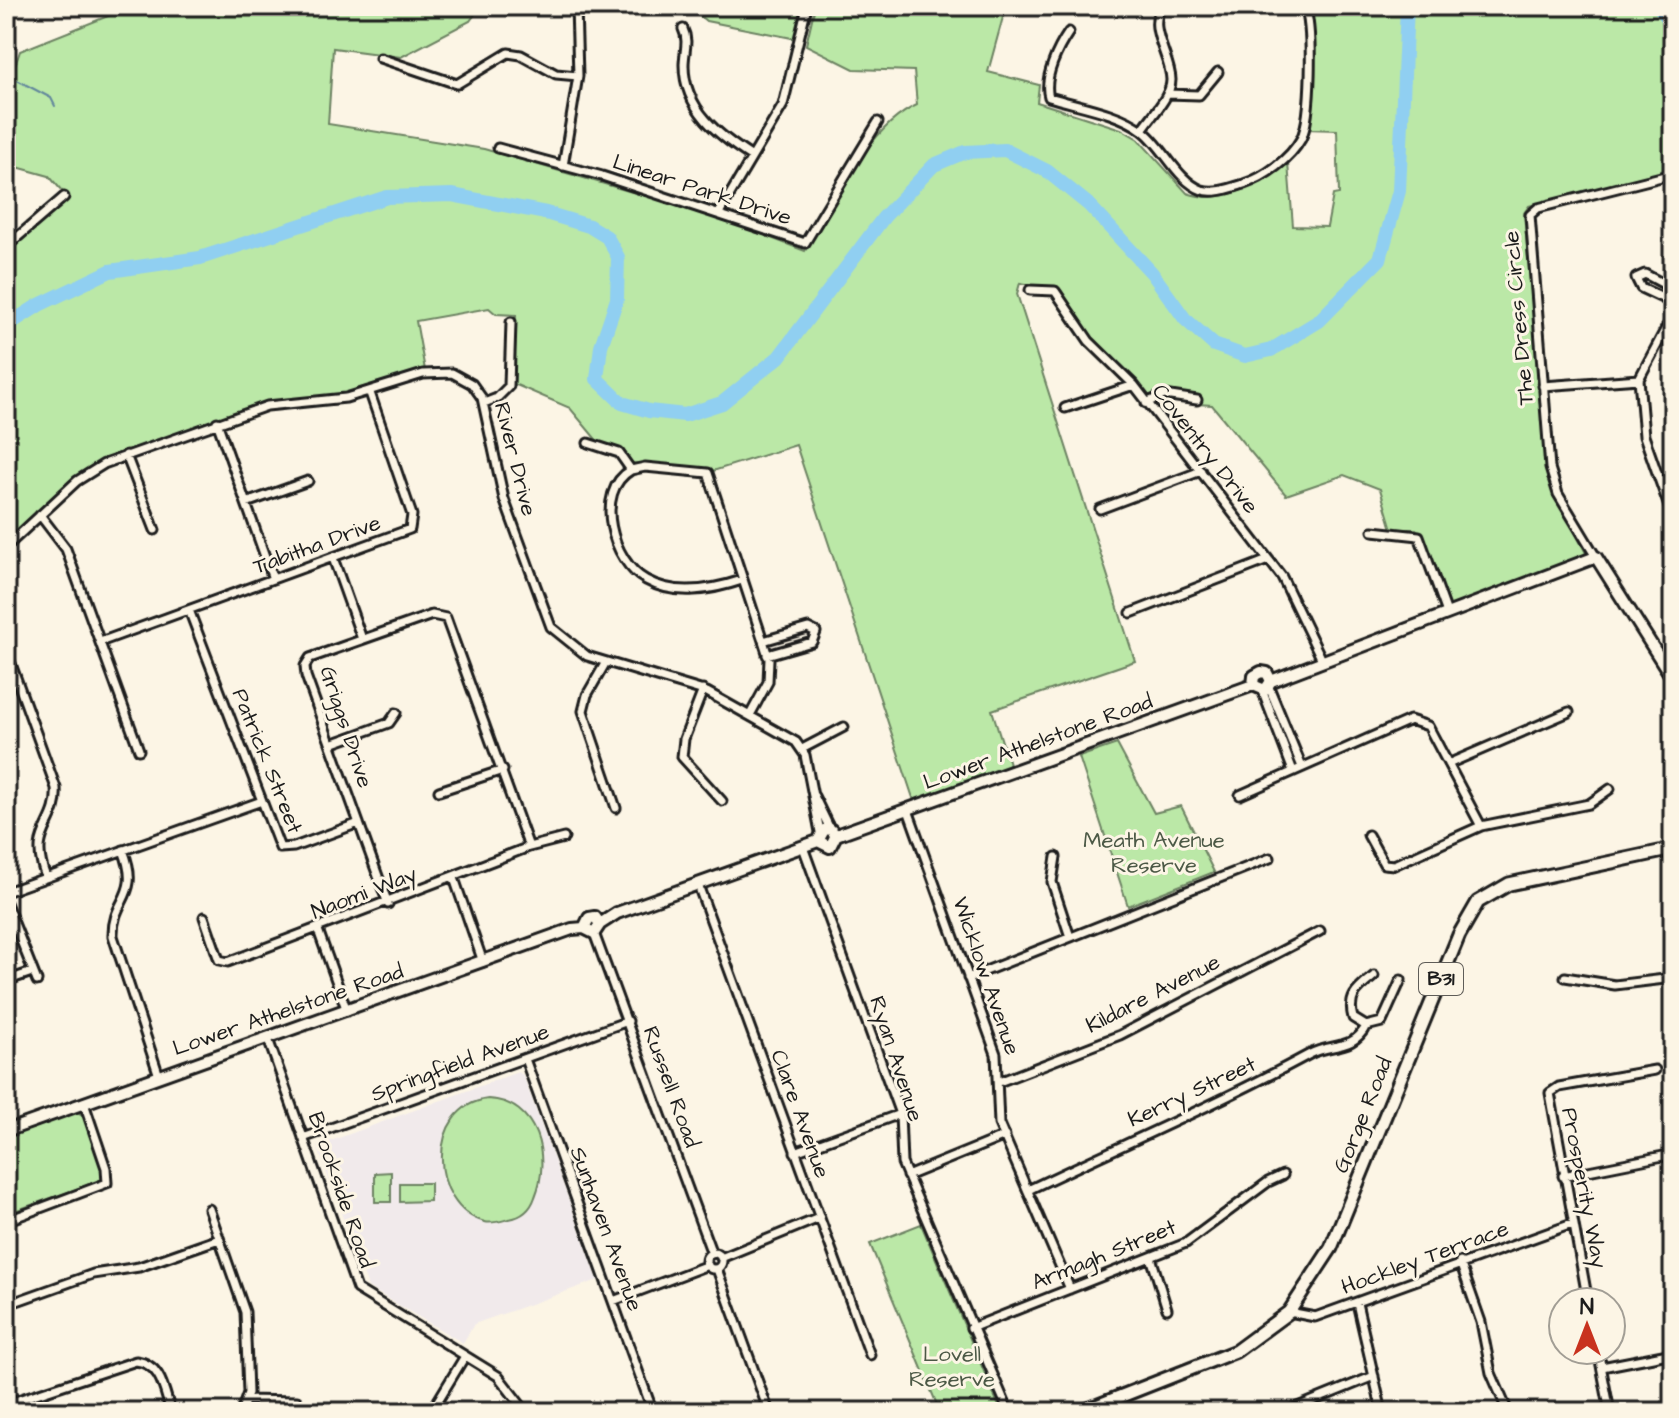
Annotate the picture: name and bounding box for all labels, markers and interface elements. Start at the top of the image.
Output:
street label: Linear Park Drive [609,146,795,234]
street label: The Dress Circle [1496,229,1542,406]
street label: Coventry Drive [1144,378,1266,521]
street label: River Drive [486,399,544,519]
street label: Tabitha Drive [249,508,385,582]
street label: Griggs Drive [311,662,380,792]
street label: Patrick Street [224,684,310,838]
street label: Lower Athelstone Road [919,686,1157,798]
park label: Meath Avenue Reserve [1083,825,1225,881]
street label: Naomi Way [307,859,422,928]
street label: Wicklow Avenue [944,893,1028,1059]
street label: Kildare Avenue [1081,947,1226,1041]
street label: Lower Athelstone Road [169,956,407,1064]
road number: B31 [1419,963,1463,995]
street label: Ryan Avenue [860,992,931,1126]
street label: Springfield Avenue [367,1016,554,1111]
street label: Russell Road [635,1022,707,1152]
street label: Clare Avenue [762,1045,838,1183]
street label: Kerry Street [1123,1049,1262,1136]
street label: Gorge Road [1326,1052,1401,1178]
street label: Prosperity Way [1552,1105,1615,1271]
street label: Brookside Road [300,1108,382,1272]
street label: Sunhaven Avenue [562,1142,650,1316]
street label: Armagh Street [1027,1212,1181,1299]
street label: Hockley Terrace [1337,1213,1514,1304]
north arrow [1547,1286,1627,1366]
text: N [1580,1292,1594,1323]
park label: Lovell Reserve [909,1339,995,1395]

